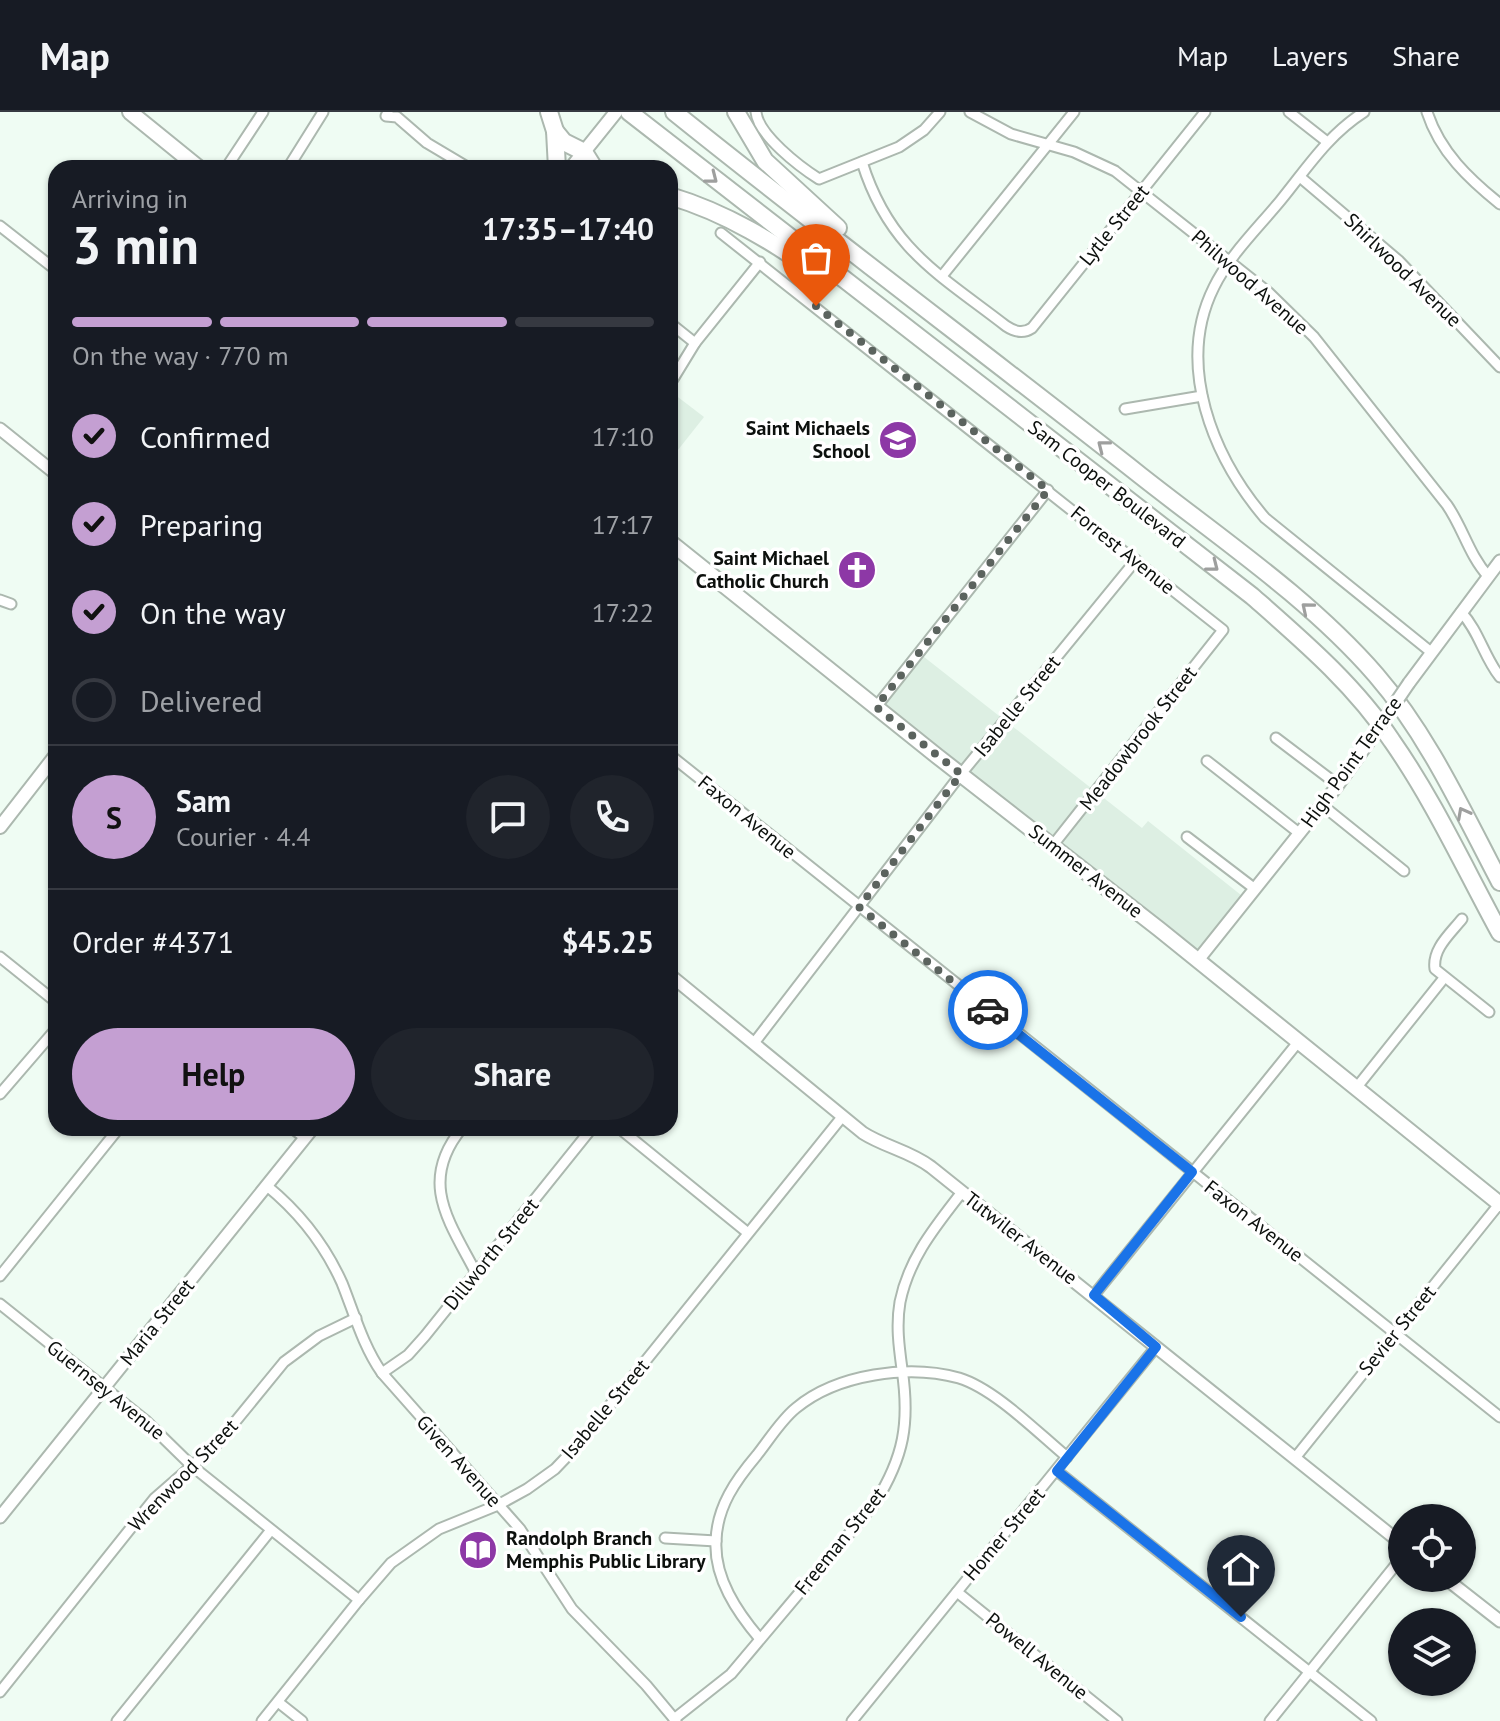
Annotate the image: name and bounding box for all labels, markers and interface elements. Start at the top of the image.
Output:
text: Map [40,31,110,80]
text: Map [1177,37,1228,74]
text: Layers [1272,37,1348,74]
text: Share [1392,37,1460,74]
one-way arrow [703,169,718,183]
street label: Lytle Street [1073,179,1155,271]
text: Arriving in [72,182,188,215]
street label: Shirlwood Avenue [1339,207,1467,333]
text: 17:35–17:40 [482,209,654,248]
text: 3 min [72,211,199,278]
pin [782,224,850,306]
street label: Philwood Avenue [1186,224,1314,340]
icon: bag [794,236,838,280]
text: On the way · 770 m [72,339,289,372]
icon: check [72,414,116,458]
street label: Sam Cooper Boulevard [1023,414,1191,554]
place label: Saint Michaels School [746,415,870,464]
text: Confirmed [140,417,271,456]
school or university icon: Saint Michaels School [877,419,919,461]
text: 17:10 [592,420,654,453]
one-way arrow [1097,442,1112,456]
street label: Forrest Avenue [1065,500,1181,600]
icon: check [72,502,116,546]
text: Preparing [140,505,263,544]
text: 17:17 [592,508,654,541]
place label: Saint Michael Catholic Church [696,545,829,594]
church icon: Saint Michael Catholic Church [836,549,878,591]
one-way arrow [1204,556,1219,570]
icon: check [72,590,116,634]
text: On the way [140,593,286,632]
text: 17:22 [592,596,654,629]
one-way arrow [1302,603,1316,618]
street label: Isabelle Street [968,650,1066,762]
street label: Meadowbrook Street [1073,660,1203,815]
text: Delivered [140,681,263,720]
street label: High Point Terrace [1295,691,1407,833]
street label: Faxon Avenue [693,769,801,865]
button: chat [466,775,550,859]
button: phone [570,775,654,859]
text: Sam [176,781,231,820]
text: S [106,798,122,837]
one-way arrow [1458,807,1473,821]
street label: Summer Avenue [1024,818,1148,924]
text: Courier · 4.4 [176,820,310,853]
text: Order #4371 [72,922,234,961]
text: $45.25 [562,922,654,961]
courier [948,970,1028,1050]
icon: car [966,988,1010,1032]
button: Help [72,1028,355,1120]
button: Share [371,1028,654,1120]
street label: Faxon Avenue [1199,1174,1309,1268]
street label: Tutwiler Avenue [959,1186,1083,1290]
street label: Dillworth Street [438,1192,544,1315]
street label: Maria Street [114,1273,200,1371]
street label: Sevier Street [1353,1279,1441,1380]
street label: Guernsey Avenue [42,1334,170,1446]
street label: Isabelle Street [555,1353,655,1465]
street label: Given Avenue [411,1409,507,1513]
street label: Wrenwood Street [123,1413,243,1537]
street label: Freeman Street [789,1482,891,1600]
street label: Homer Street [957,1482,1051,1586]
map controls [1388,1504,1476,1696]
button: locate [1388,1504,1476,1592]
place label: Randolph Branch Memphis Public Library [506,1525,706,1574]
library icon: Randolph Branch Memphis Public Library [457,1529,499,1571]
pin [1207,1535,1275,1617]
icon: home [1219,1547,1263,1591]
street label: Powell Avenue [980,1607,1094,1705]
button: layers [1388,1608,1476,1696]

